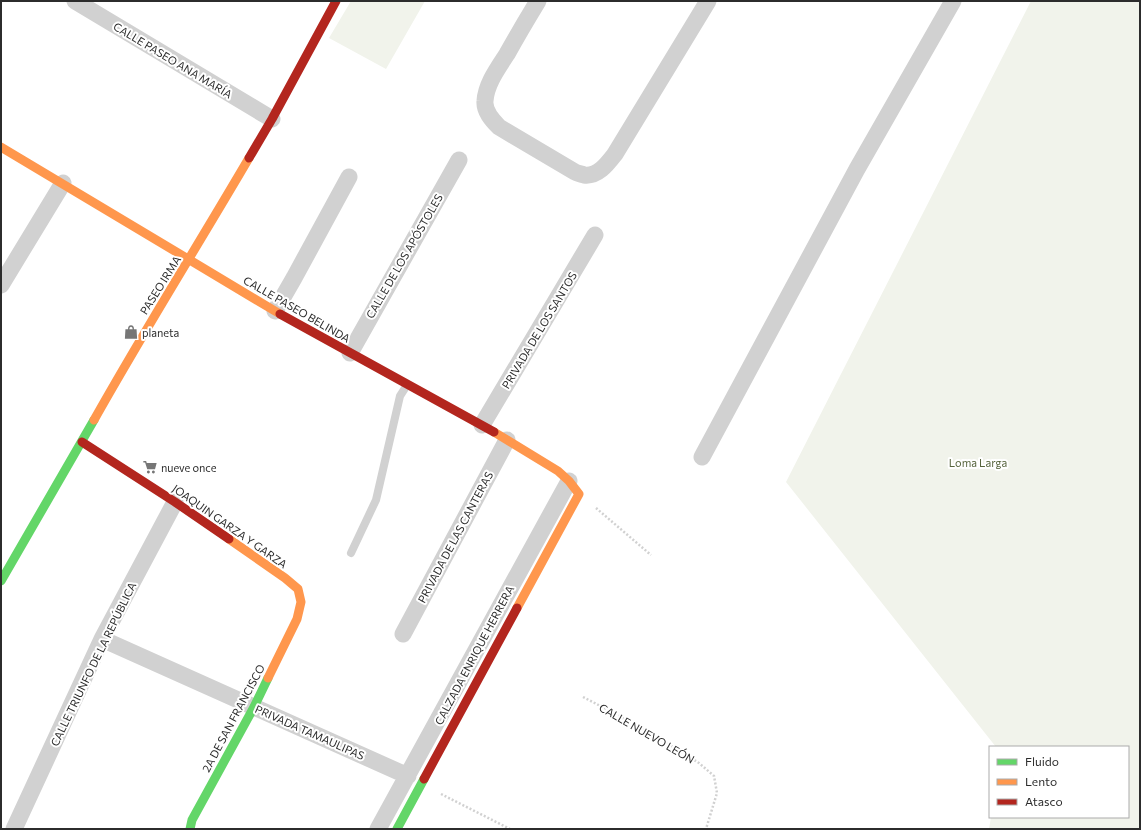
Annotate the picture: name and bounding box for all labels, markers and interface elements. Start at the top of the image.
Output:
street label: CALLE PASEO ANA MARÍA [111,19,236,101]
street label: CALLE DE LOS APÓSTOLES [362,191,445,321]
street label: PASEO IRMA [137,253,183,317]
street label: PRIVADA DE LOS SANTOS [499,269,579,391]
street label: CALLE PASEO BELINDA [241,273,353,345]
shop icon: planeta [123,324,139,340]
place label: planeta [142,326,179,339]
park label: Loma Larga [949,456,1007,469]
supermarket icon: nueve once [142,459,158,475]
place label: nueve once [161,461,217,474]
street label: PRIVADA DE LAS CANTERAS [415,469,495,605]
street label: JOAQUIN GARZA Y GARZA [170,481,290,572]
street label: CALLE TRIUNFO DE LA REPÚBLICA [47,579,139,748]
street label: CALZADA ENRIQUE HERRERA [432,583,517,727]
street label: 2A DE SAN FRANCISCO [199,662,267,774]
street label: CALLE NUEVO LEÓN [597,700,697,766]
street label: PRIVADA TAMAULIPAS [253,702,367,762]
legend [989,746,1129,818]
text: Fluido [1025,754,1059,768]
text: Lento [1025,774,1057,788]
text: Atasco [1025,794,1063,808]

